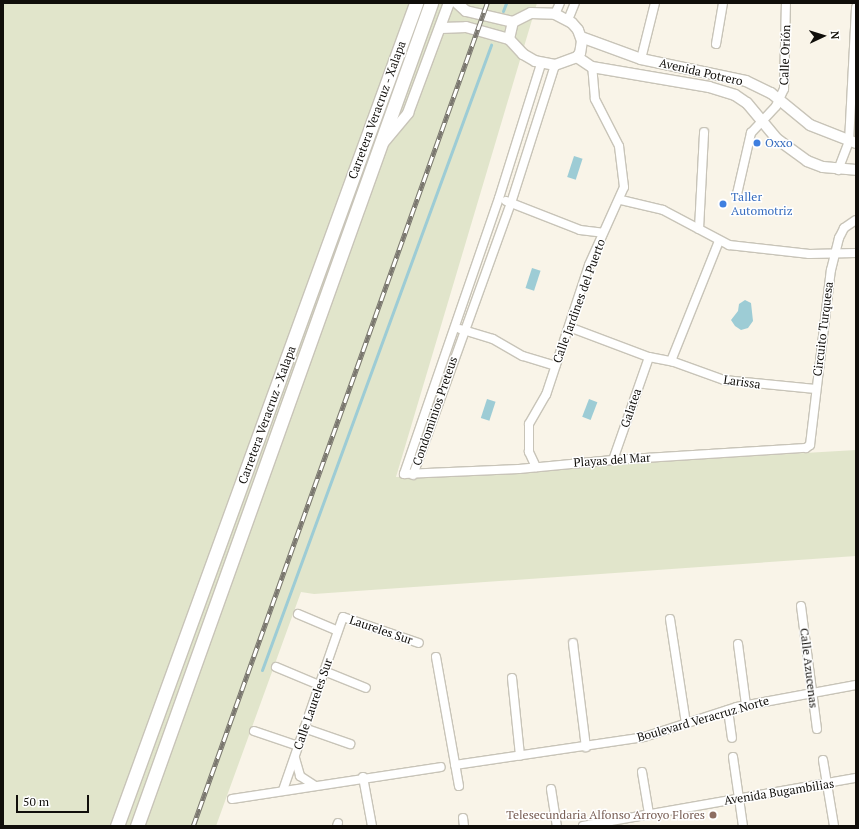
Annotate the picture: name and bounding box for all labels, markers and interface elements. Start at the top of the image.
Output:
north arrow [803,16,843,56]
street label: Calle Orión [777,24,793,86]
text: N [828,31,842,40]
street label: Carretera Veracruz - Xalapa [345,38,409,182]
street label: Avenida Potrero [658,55,744,89]
place label: Oxxo [765,136,793,150]
marker: Oxxo [752,138,762,148]
place label: Taller Automotriz [731,190,793,218]
marker: Taller Automotriz [718,199,728,209]
street label: Calle Jardines del Puerto [550,237,608,365]
street label: Circuito Turquesa [810,281,836,377]
street label: Carretera Veracruz - Xalapa [235,343,299,487]
street label: Condominios Preteus [410,355,460,467]
street label: Larissa [723,372,761,392]
street label: Galatea [618,386,644,430]
street label: Playas del Mar [573,450,651,470]
street label: Laureles Sur [348,612,414,648]
street label: Calle Azucenas [797,627,821,709]
street label: Calle Laureles Sur [291,656,335,752]
street label: Boulevard Veracruz Norte [635,693,771,745]
street label: Avenida Bugambilias [723,776,835,808]
scale bar [18,787,91,813]
text: 50 m [23,794,49,809]
place label: Telesecundaria Alfonso Arroyo Flores [506,808,705,822]
marker: Telesecundaria Alfonso Arroyo Flores [708,810,718,820]

